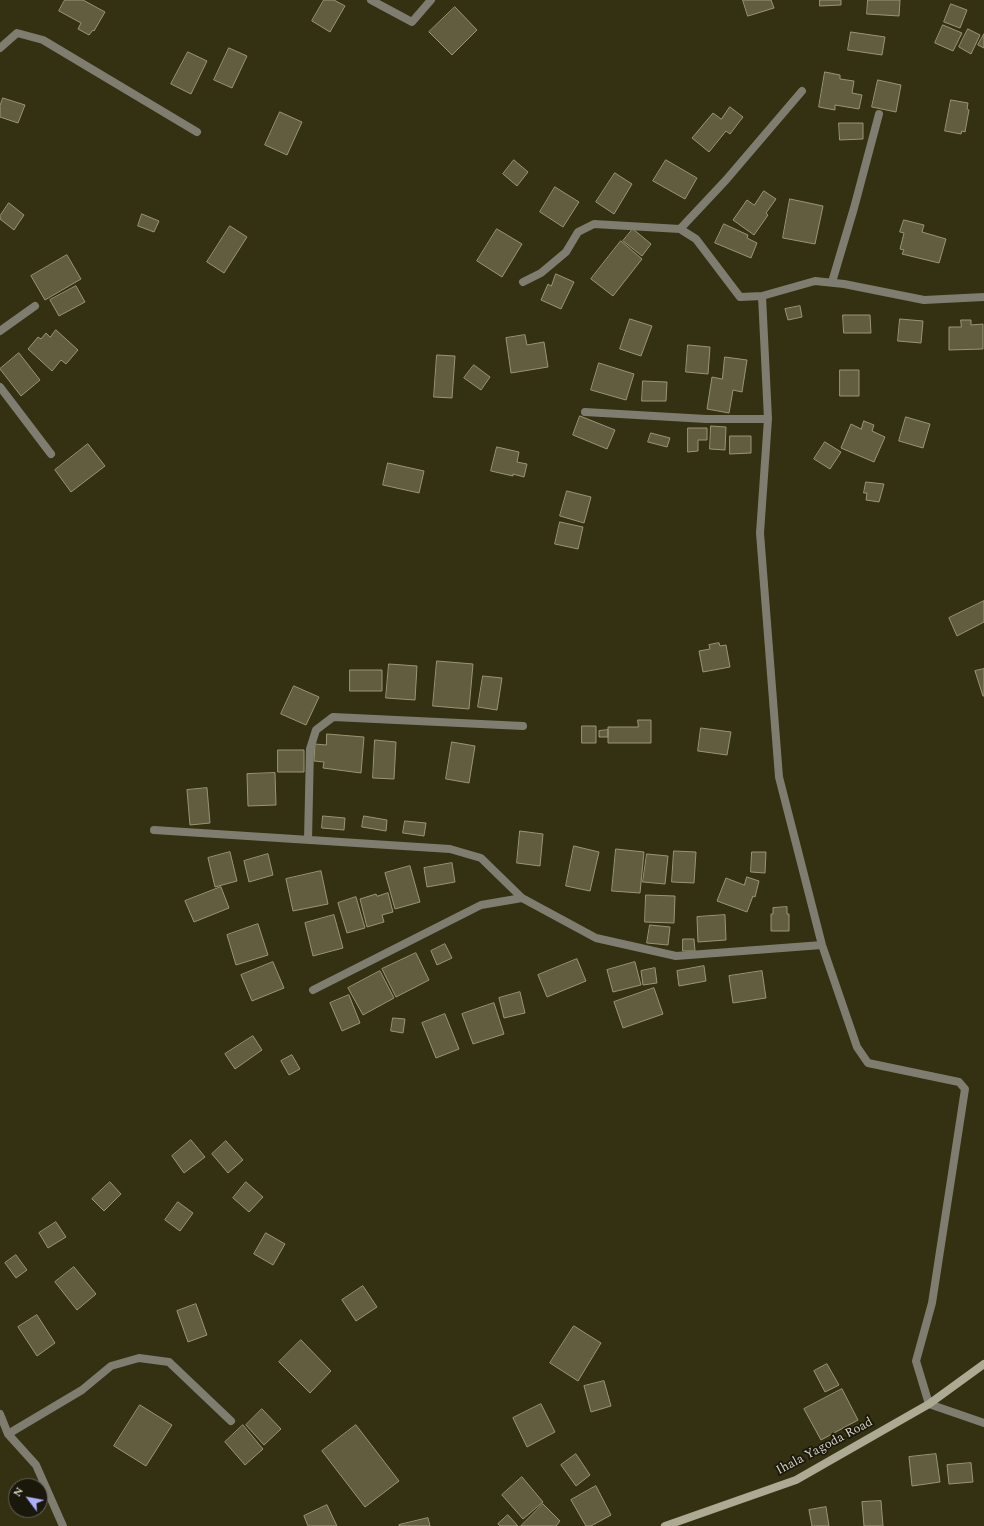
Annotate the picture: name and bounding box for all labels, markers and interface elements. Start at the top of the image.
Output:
street label: Ihala Yagoda Road [774,1415,876,1479]
north arrow [8,1478,48,1518]
text: N [9,1484,28,1500]

